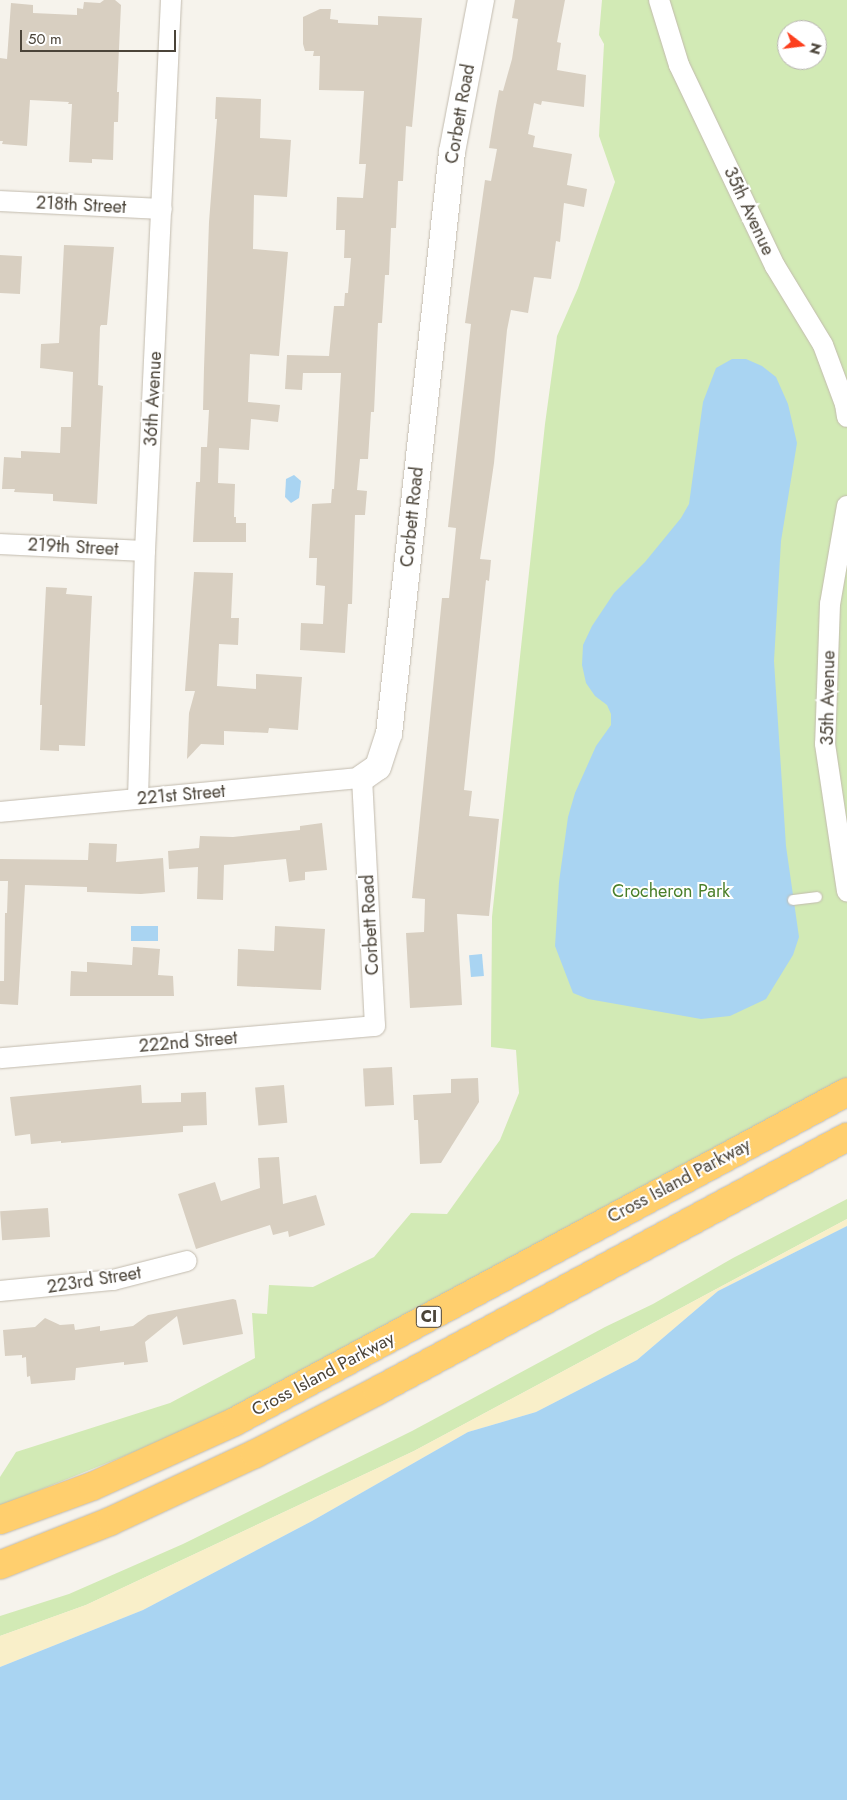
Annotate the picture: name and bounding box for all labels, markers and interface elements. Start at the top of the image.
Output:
scale bar [22,20,179,52]
north arrow [777,20,827,70]
text: 50 m [28,28,62,50]
text: N [804,41,827,57]
street label: Corbett Road [441,63,479,165]
street label: 35th Avenue [719,163,779,259]
street label: 218th Street [35,192,127,218]
street label: 36th Avenue [140,351,166,447]
street label: Corbett Road [396,466,428,568]
street label: 219th Street [27,534,119,560]
street label: 35th Avenue [816,650,840,746]
street label: 221st Street [136,780,226,810]
street label: Corbett Road [357,874,383,976]
park label: Crocheron Park [612,880,730,902]
street label: 222nd Street [138,1027,238,1057]
street label: Cross Island Parkway [604,1134,754,1228]
street label: 223rd Street [45,1262,143,1298]
road number: CI [415,1304,443,1330]
street label: Cross Island Parkway [248,1327,398,1421]

